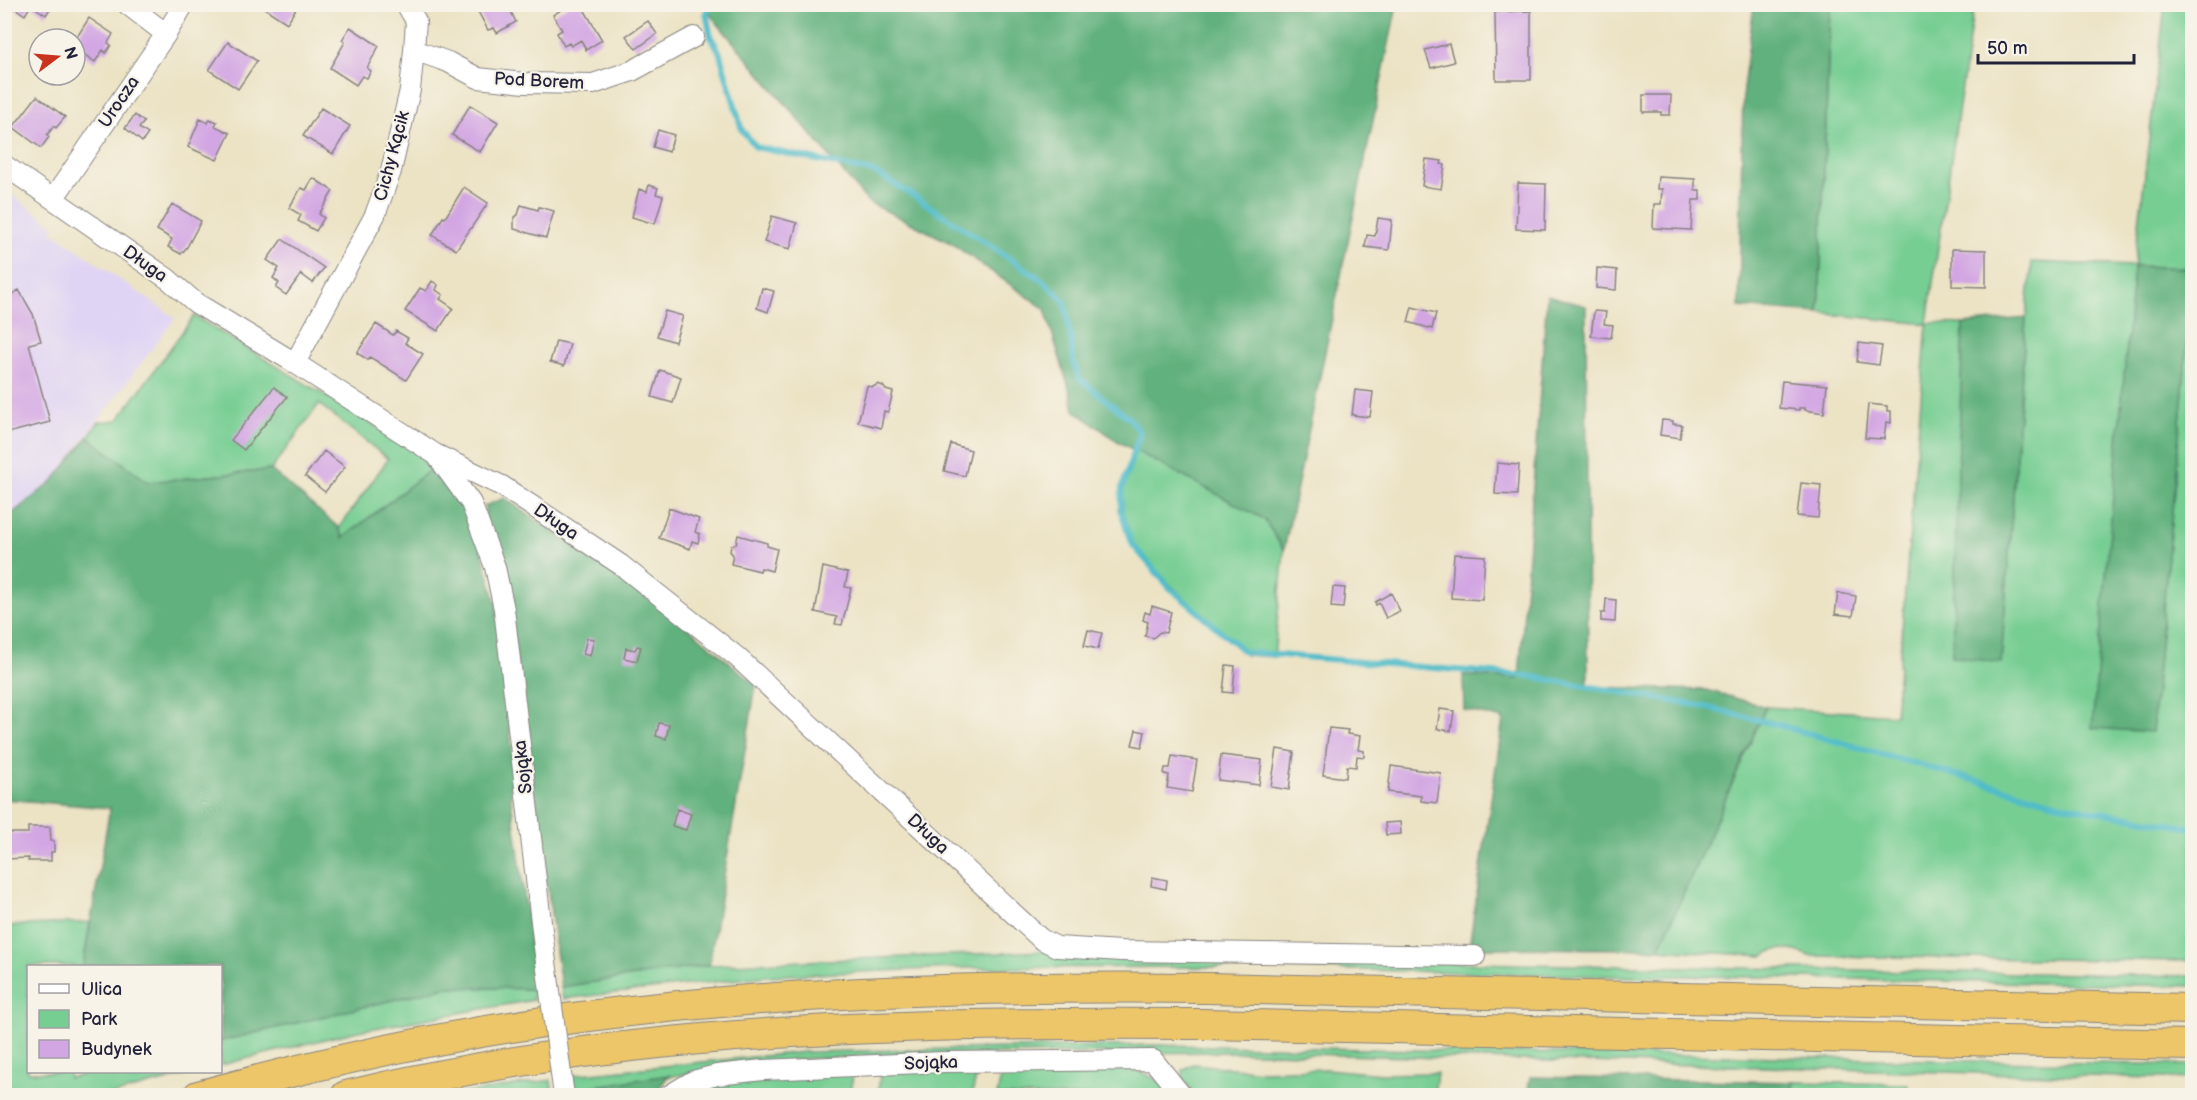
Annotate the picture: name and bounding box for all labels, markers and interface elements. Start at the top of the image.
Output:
north arrow [27,27,87,87]
scale bar [1978,27,2134,65]
text: 50 m [1987,38,2028,59]
text: N [59,45,81,62]
street label: Pod Borem [493,68,585,94]
street label: Urocza [94,72,144,132]
street label: Cichy Kącik [370,108,414,203]
street label: Długa [119,241,171,287]
street label: Długa [530,500,582,544]
street label: Sojąka [509,739,537,795]
street label: Długa [903,810,953,858]
legend [27,965,222,1073]
text: Ulica [81,979,122,1000]
text: Park [81,1009,117,1030]
text: Budynek [81,1039,152,1060]
street label: Sojąka [904,1052,958,1074]

